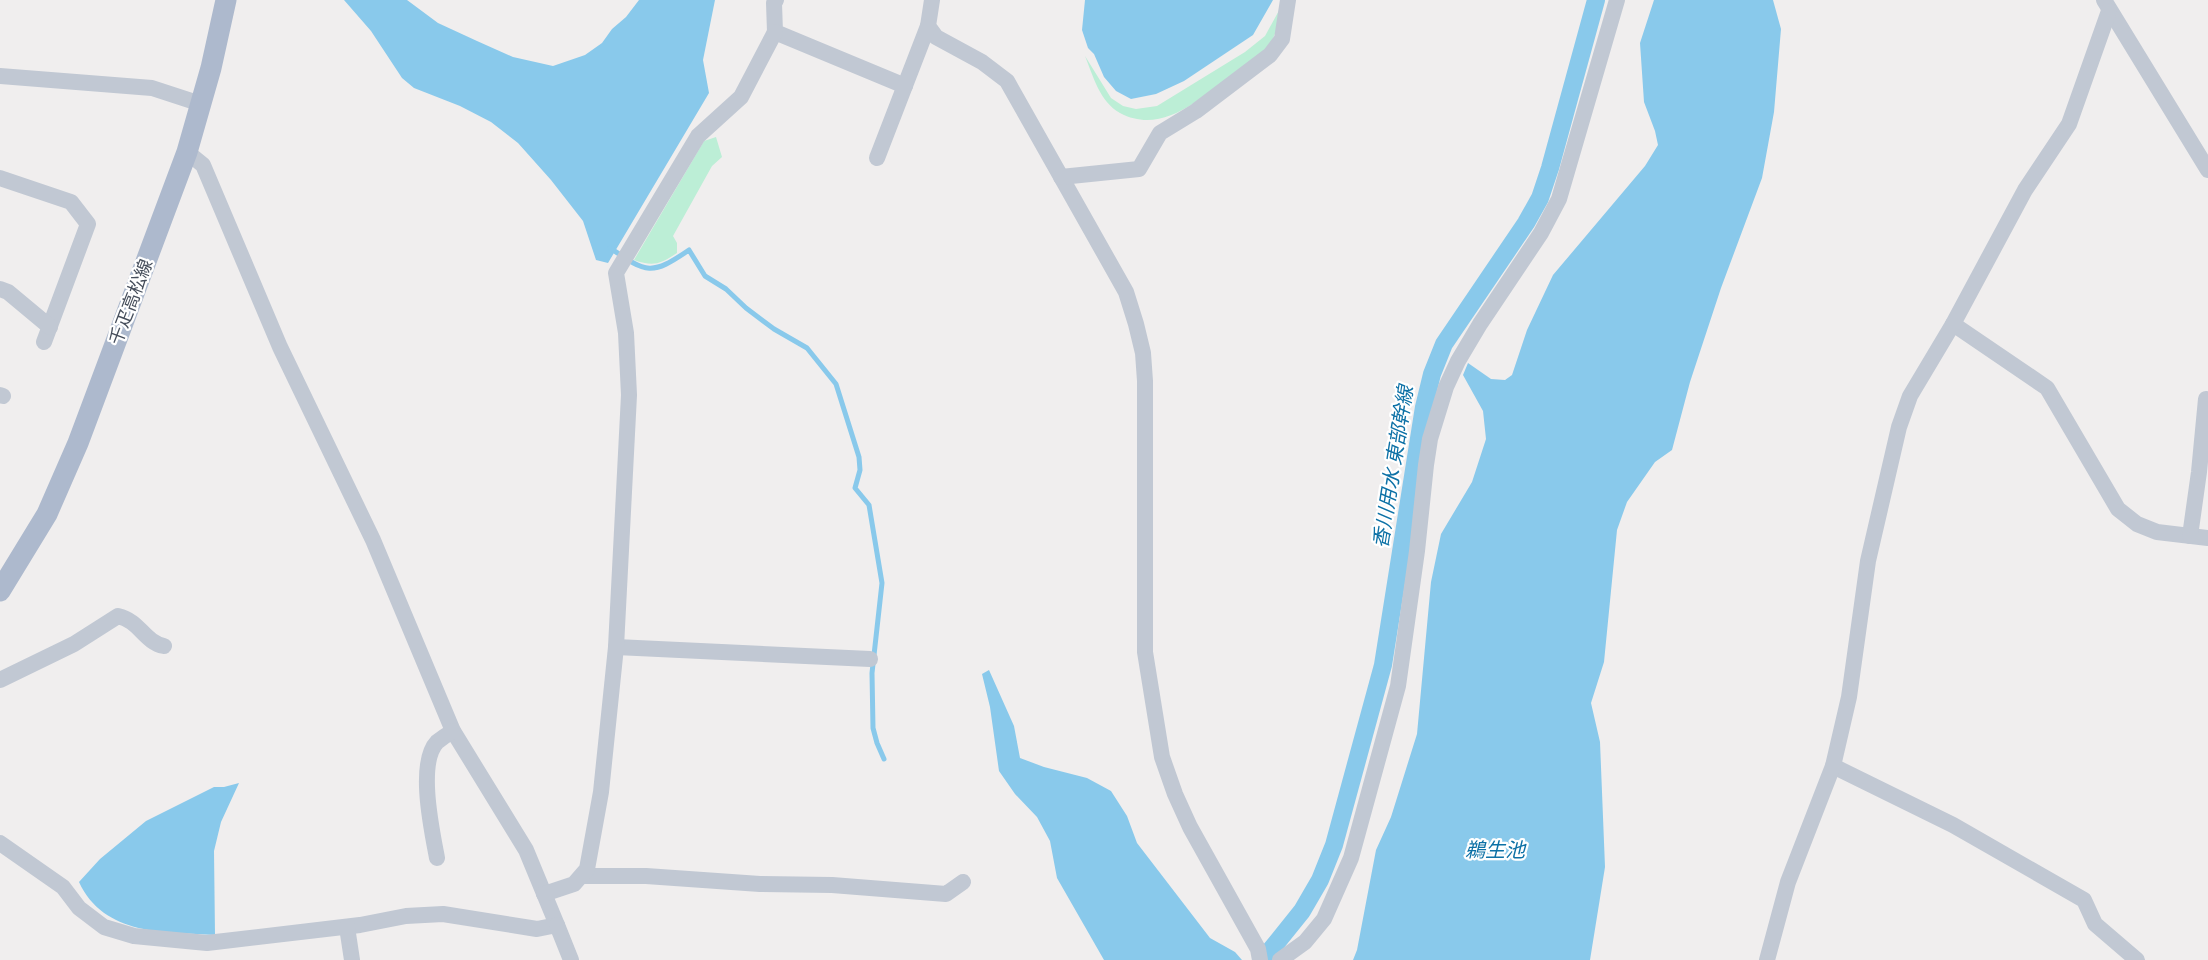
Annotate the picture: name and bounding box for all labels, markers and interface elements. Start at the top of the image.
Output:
street label: 千疋高松線 [102,255,159,349]
water label: 香川用水 東部幹線 [1364,380,1421,551]
water label: 鵜生池 [1465,834,1527,865]

